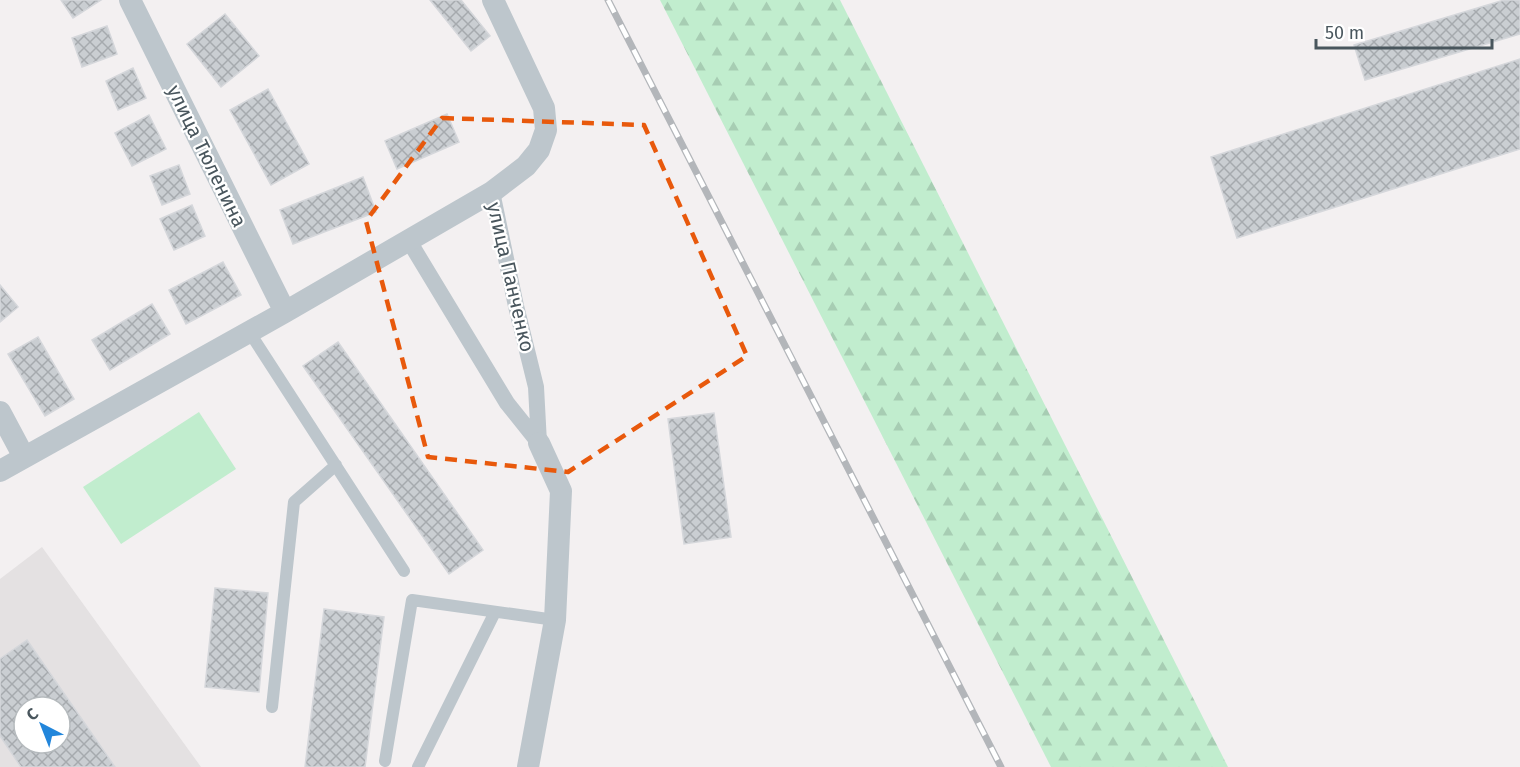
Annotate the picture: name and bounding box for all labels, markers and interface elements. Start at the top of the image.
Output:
scale bar [1316,12,1492,50]
text: 50 m [1325,22,1364,44]
street label: улица Тюленина [162,81,252,231]
street label: улица Панченко [482,200,540,354]
north arrow [12,695,72,755]
text: С [23,704,43,724]

